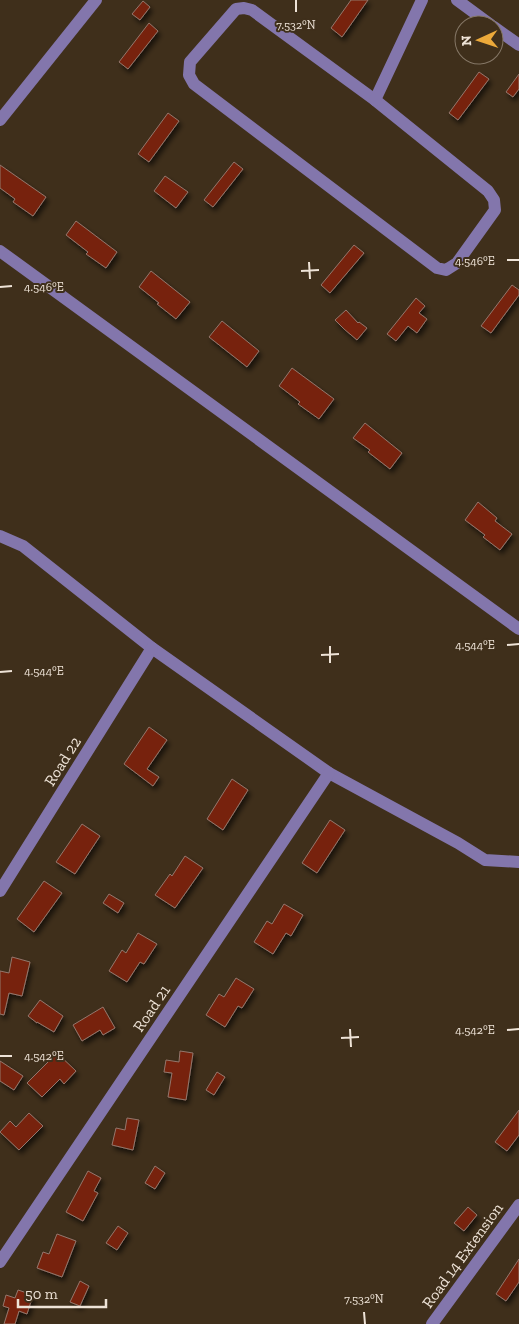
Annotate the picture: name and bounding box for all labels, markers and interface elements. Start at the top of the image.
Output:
north arrow [454,15,504,65]
text: 7.532°N [276,18,316,32]
text: N [458,35,475,46]
text: 4.546°E [455,254,495,268]
text: 4.546°E [24,280,64,294]
text: 4.544°E [455,638,495,652]
text: 4.544°E [24,664,64,678]
street label: Road 22 [40,733,85,789]
street label: Road 21 [129,981,174,1035]
text: 4.542°E [455,1023,495,1037]
text: 4.542°E [24,1049,64,1063]
street label: Road 14 Extension [418,1198,507,1312]
scale bar [18,1276,105,1308]
text: 50 m [25,1285,58,1303]
text: 7.532°N [344,1292,384,1306]

